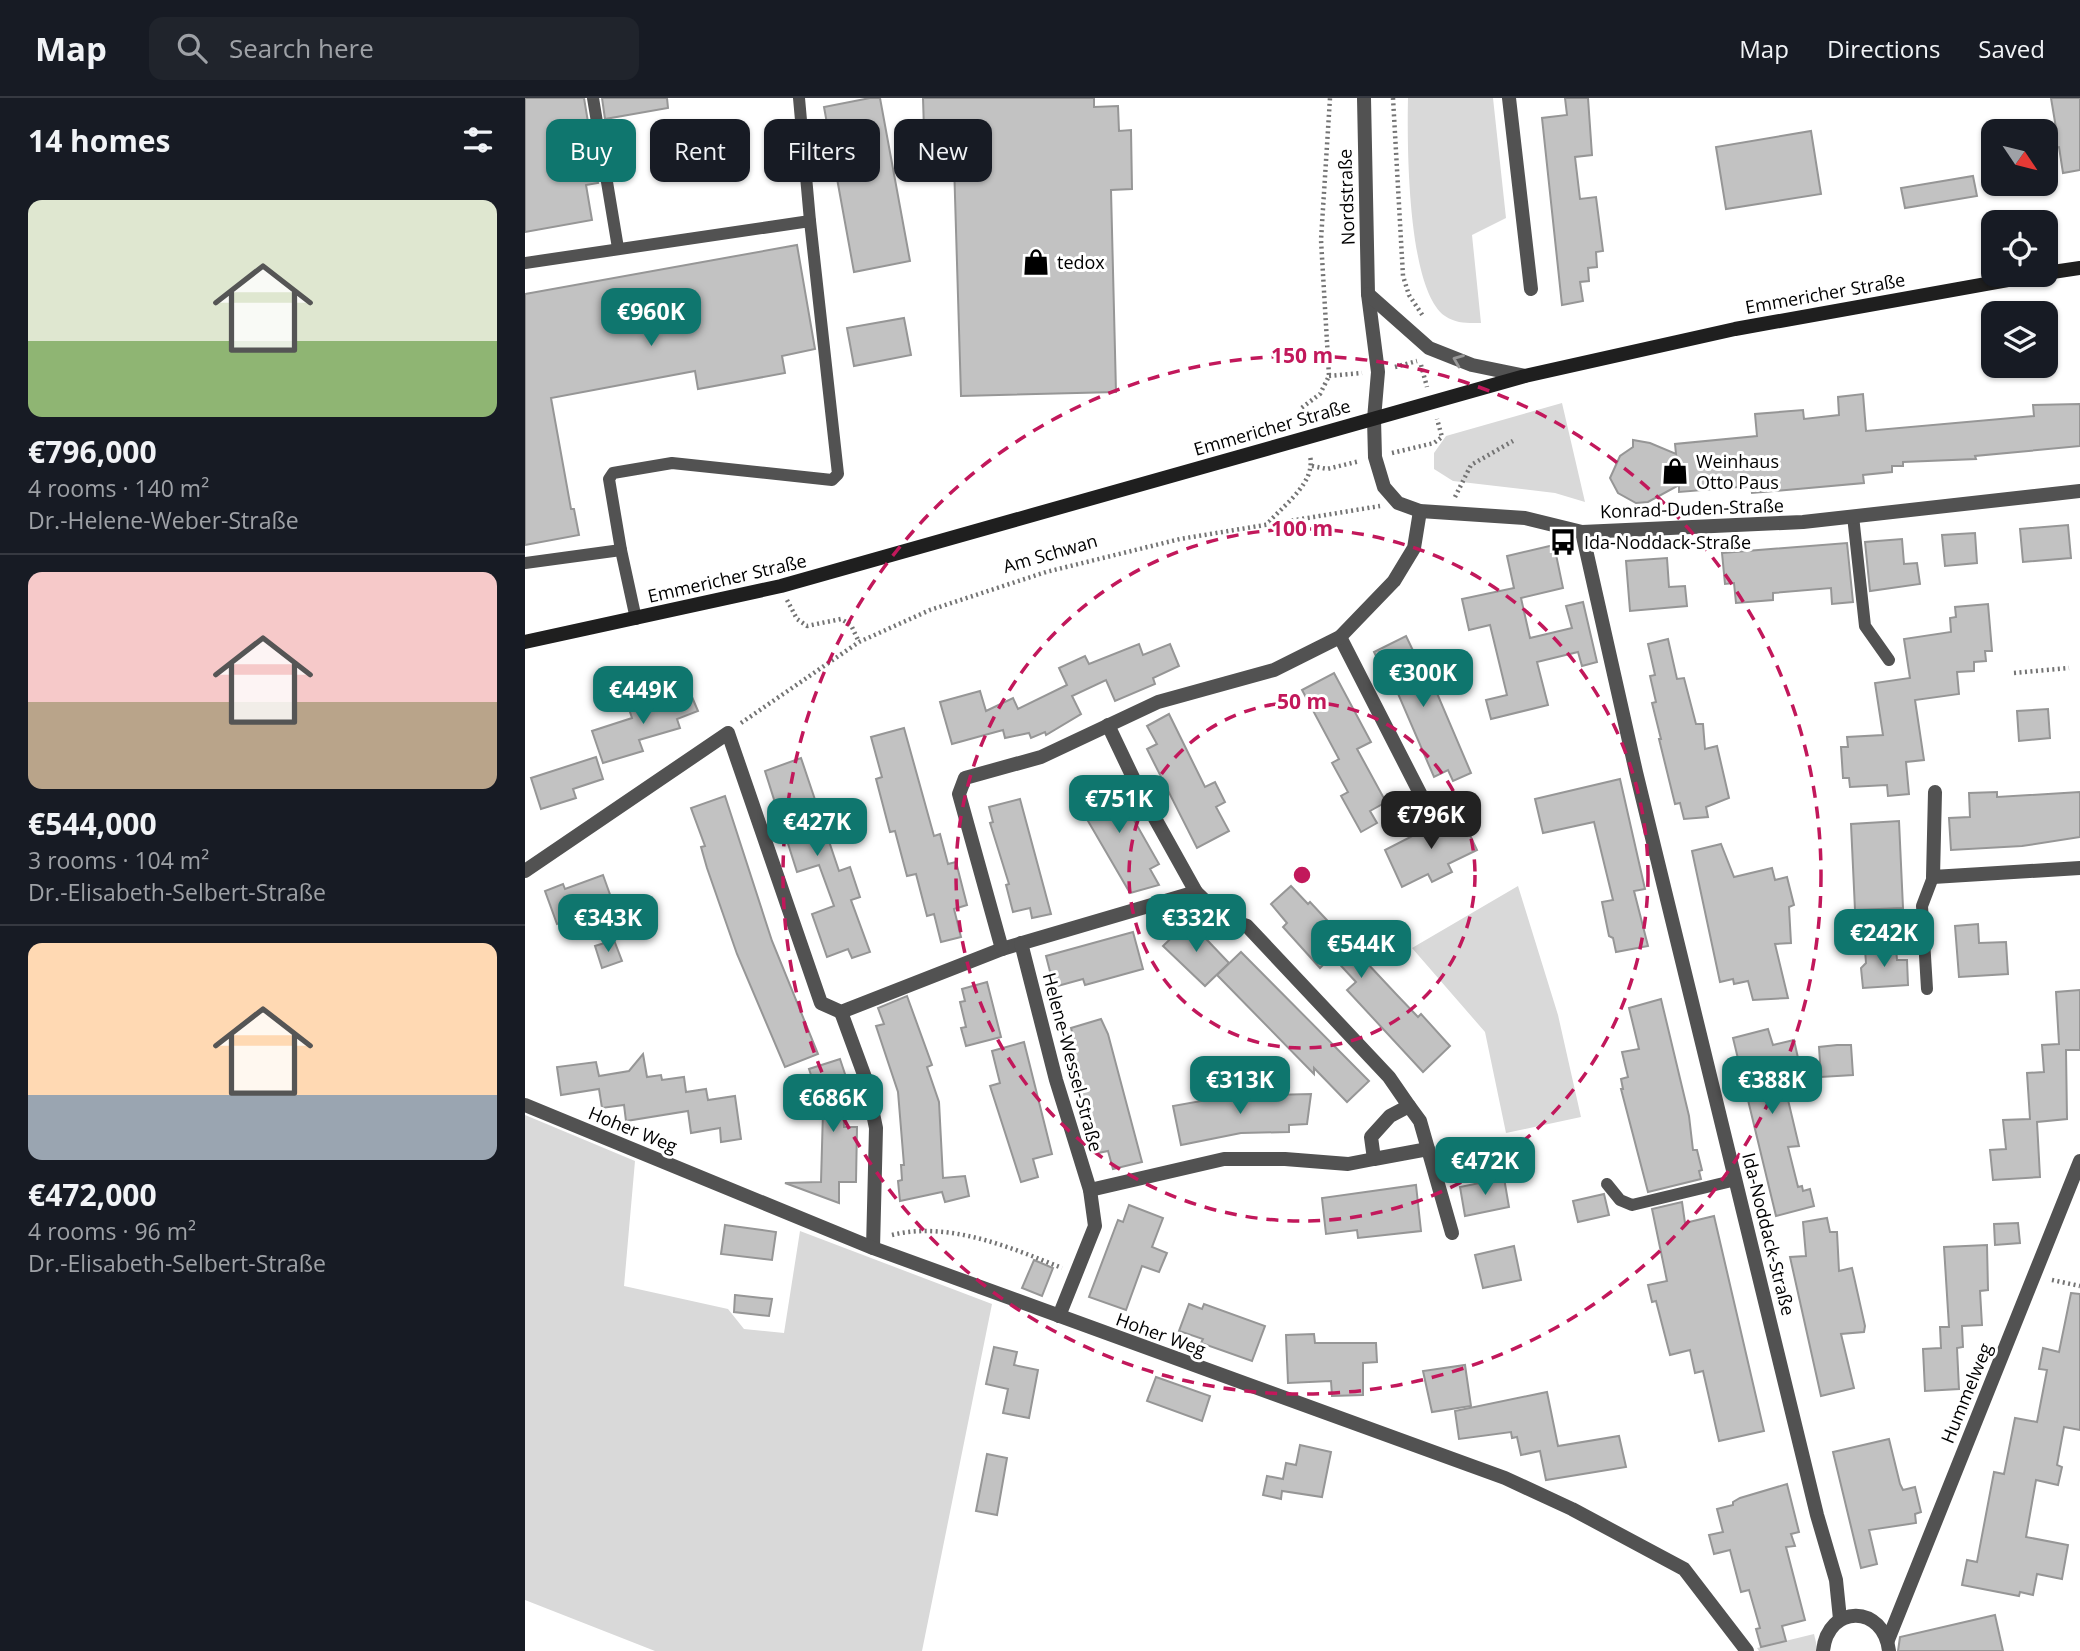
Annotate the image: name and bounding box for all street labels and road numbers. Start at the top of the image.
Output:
street label: Nordstraße [1332,148,1360,246]
street label: Emmericher Straße [1743,267,1907,319]
street label: Emmericher Straße [1191,393,1353,461]
street label: Konrad-Duden-Straße [1600,493,1784,523]
street label: Am Schwan [1000,528,1100,578]
street label: Emmericher Straße [645,548,809,608]
street label: Helene-Wessel-Straße [1038,970,1108,1154]
street label: Hoher Weg [585,1100,681,1158]
street label: Ida-Noddack-Straße [1737,1150,1801,1318]
street label: Hoher Weg [1113,1307,1209,1361]
street label: Hummelweg [1935,1339,1997,1447]

